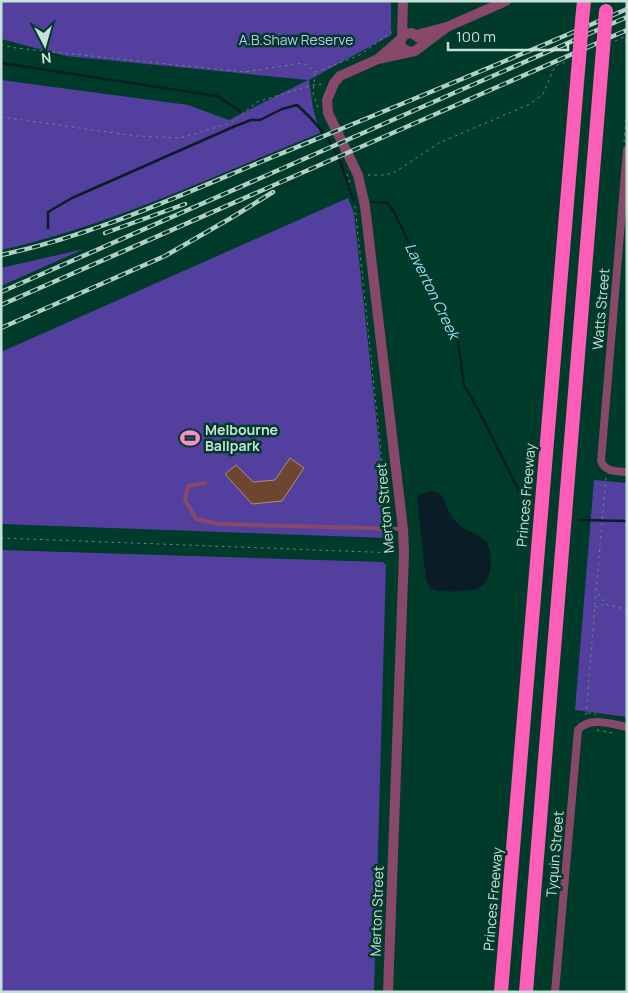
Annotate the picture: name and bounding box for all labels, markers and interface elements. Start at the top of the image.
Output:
north arrow [20,20,70,70]
scale bar [448,20,568,52]
text: 100 m [456,26,496,47]
park label: A.B.Shaw Reserve [239,30,353,49]
text: N [40,48,52,68]
water label: Laverton Creek [400,239,466,345]
street label: Watts Street [587,267,614,351]
place label: Melbourne Ballpark [205,420,278,455]
sports icon: Melbourne Ballpark [179,427,201,449]
street label: Princes Freeway [512,442,540,548]
street label: Merton Street [371,462,398,554]
street label: Tyquin Street [541,809,568,898]
street label: Princes Freeway [479,846,507,952]
street label: Merton Street [365,865,388,957]

